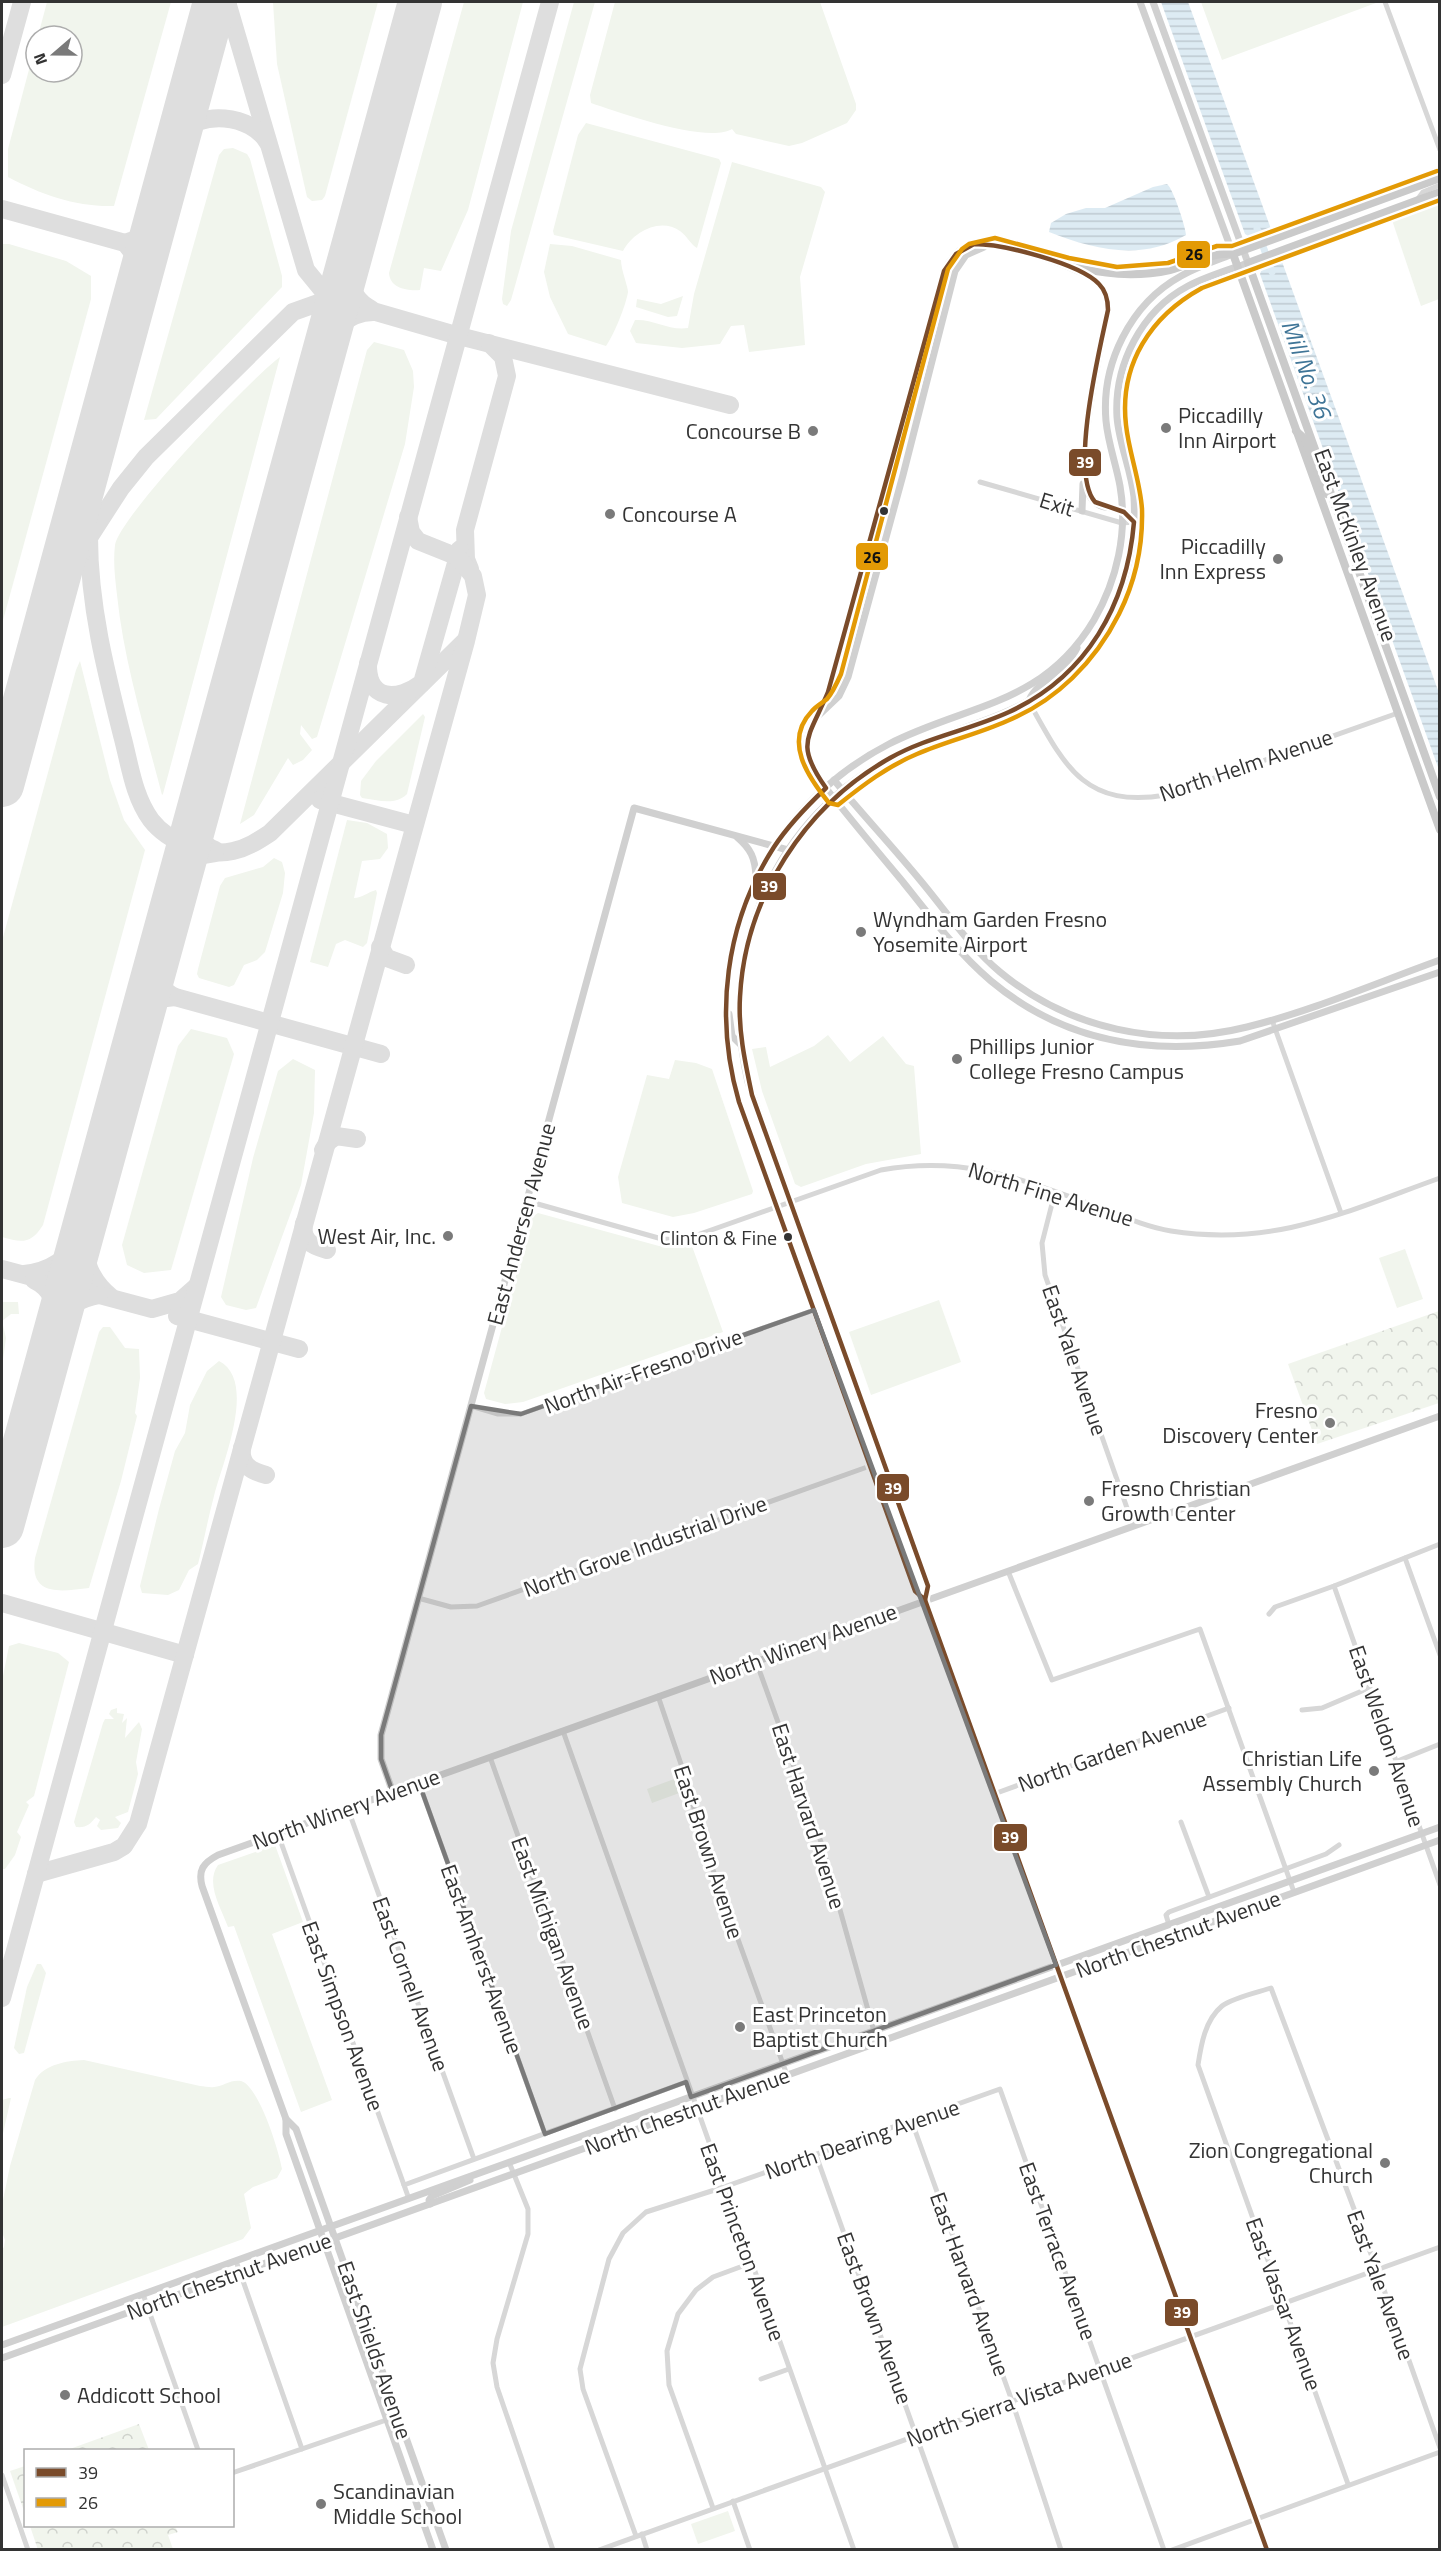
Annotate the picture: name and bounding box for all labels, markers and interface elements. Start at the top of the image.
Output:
north arrow [24,24,84,84]
text: N [27,50,53,68]
line badge: 26 [1176,240,1211,269]
text: 26 [1185,242,1203,266]
water label: Mill No. 36 [1273,314,1342,425]
place label: Piccadilly Inn Airport [1178,398,1276,457]
place label: Concourse B [686,414,801,448]
marker: Piccadilly Inn Airport [1159,421,1173,435]
marker: Concourse B [806,424,820,438]
street label: East McKinley Avenue [1305,444,1407,646]
line badge: 39 [1068,448,1102,477]
text: 39 [1076,450,1094,474]
street label: Exit [1035,483,1079,525]
place label: Concourse A [622,497,737,531]
unlabelled marker [878,505,890,517]
marker: Concourse A [603,507,617,521]
place label: Piccadilly Inn Express [1159,529,1266,588]
line badge: 26 [855,542,889,571]
text: 26 [863,545,881,569]
marker: Piccadilly Inn Express [1271,552,1285,566]
street label: North Helm Avenue [1155,719,1337,811]
line badge: 39 [752,872,787,901]
text: 39 [760,874,778,898]
place label: Wyndham Garden Fresno Yosemite Airport [873,902,1107,961]
marker: Wyndham Garden Fresno Yosemite Airport [854,925,868,939]
place label: Phillips Junior College Fresno Campus [969,1029,1184,1088]
marker: Phillips Junior College Fresno Campus [950,1052,964,1066]
street label: East Andersen Avenue [478,1119,564,1329]
street label: North Fine Avenue [964,1153,1138,1235]
place label: West Air, Inc. [317,1219,436,1253]
place label: Clinton & Fine [660,1222,777,1253]
marker: West Air, Inc. [441,1229,455,1243]
marker: Clinton & Fine [782,1231,794,1243]
street label: East Yale Avenue [1033,1280,1117,1440]
street label: North Air-Fresno Drive [539,1319,747,1423]
place label: Fresno Discovery Center [1162,1393,1318,1452]
marker: Fresno Discovery Center [1323,1416,1337,1430]
place label: Fresno Christian Growth Center [1101,1471,1251,1530]
line badge: 39 [876,1473,910,1502]
text: 39 [884,1476,902,1500]
street label: North Grove Industrial Drive [518,1486,772,1606]
marker: Fresno Christian Growth Center [1082,1494,1096,1508]
street label: North Winery Avenue [704,1594,902,1694]
street label: East Weldon Avenue [1340,1641,1434,1831]
street label: North Garden Avenue [1013,1701,1211,1801]
street label: East Harvard Avenue [763,1719,855,1913]
place label: Christian Life Assembly Church [1203,1741,1362,1800]
street label: North Winery Avenue [247,1759,445,1859]
street label: East Brown Avenue [665,1761,753,1943]
marker: Christian Life Assembly Church [1367,1764,1381,1778]
line badge: 39 [993,1823,1028,1852]
text: 39 [1001,1825,1019,1849]
street label: East Michigan Avenue [502,1832,604,2034]
street label: East Amherst Avenue [432,1859,532,2059]
street label: North Chestnut Avenue [1071,1881,1285,1987]
street label: East Cornell Avenue [364,1892,458,2076]
street label: East Simpson Avenue [293,1916,393,2116]
place label: East Princeton Baptist Church [752,1997,888,2056]
marker: East Princeton Baptist Church [733,2020,747,2034]
street label: North Chestnut Avenue [580,2058,794,2164]
street label: North Dearing Avenue [760,2090,964,2188]
place label: Zion Congregational Church [1189,2133,1373,2192]
street label: East Princeton Avenue [691,2138,795,2346]
marker: Zion Congregational Church [1378,2156,1392,2170]
street label: East Terrace Avenue [1010,2157,1106,2345]
street label: East Harvard Avenue [921,2187,1019,2381]
street label: East Yale Avenue [1338,2205,1424,2365]
street label: East Vassar Avenue [1237,2213,1331,2395]
street label: North Chestnut Avenue [122,2223,336,2329]
street label: East Brown Avenue [828,2227,922,2409]
street label: East Shields Avenue [329,2256,421,2444]
line badge: 39 [1164,2298,1199,2327]
text: 39 [1173,2300,1191,2324]
street label: North Sierra Vista Avenue [902,2342,1136,2456]
place label: Addicott School [77,2378,221,2412]
marker: Addicott School [58,2388,72,2402]
legend [24,2449,234,2527]
text: 39 [78,2459,98,2486]
place label: Scandinavian Middle School [333,2474,462,2533]
text: 26 [78,2489,98,2516]
marker: Scandinavian Middle School [314,2497,328,2511]

